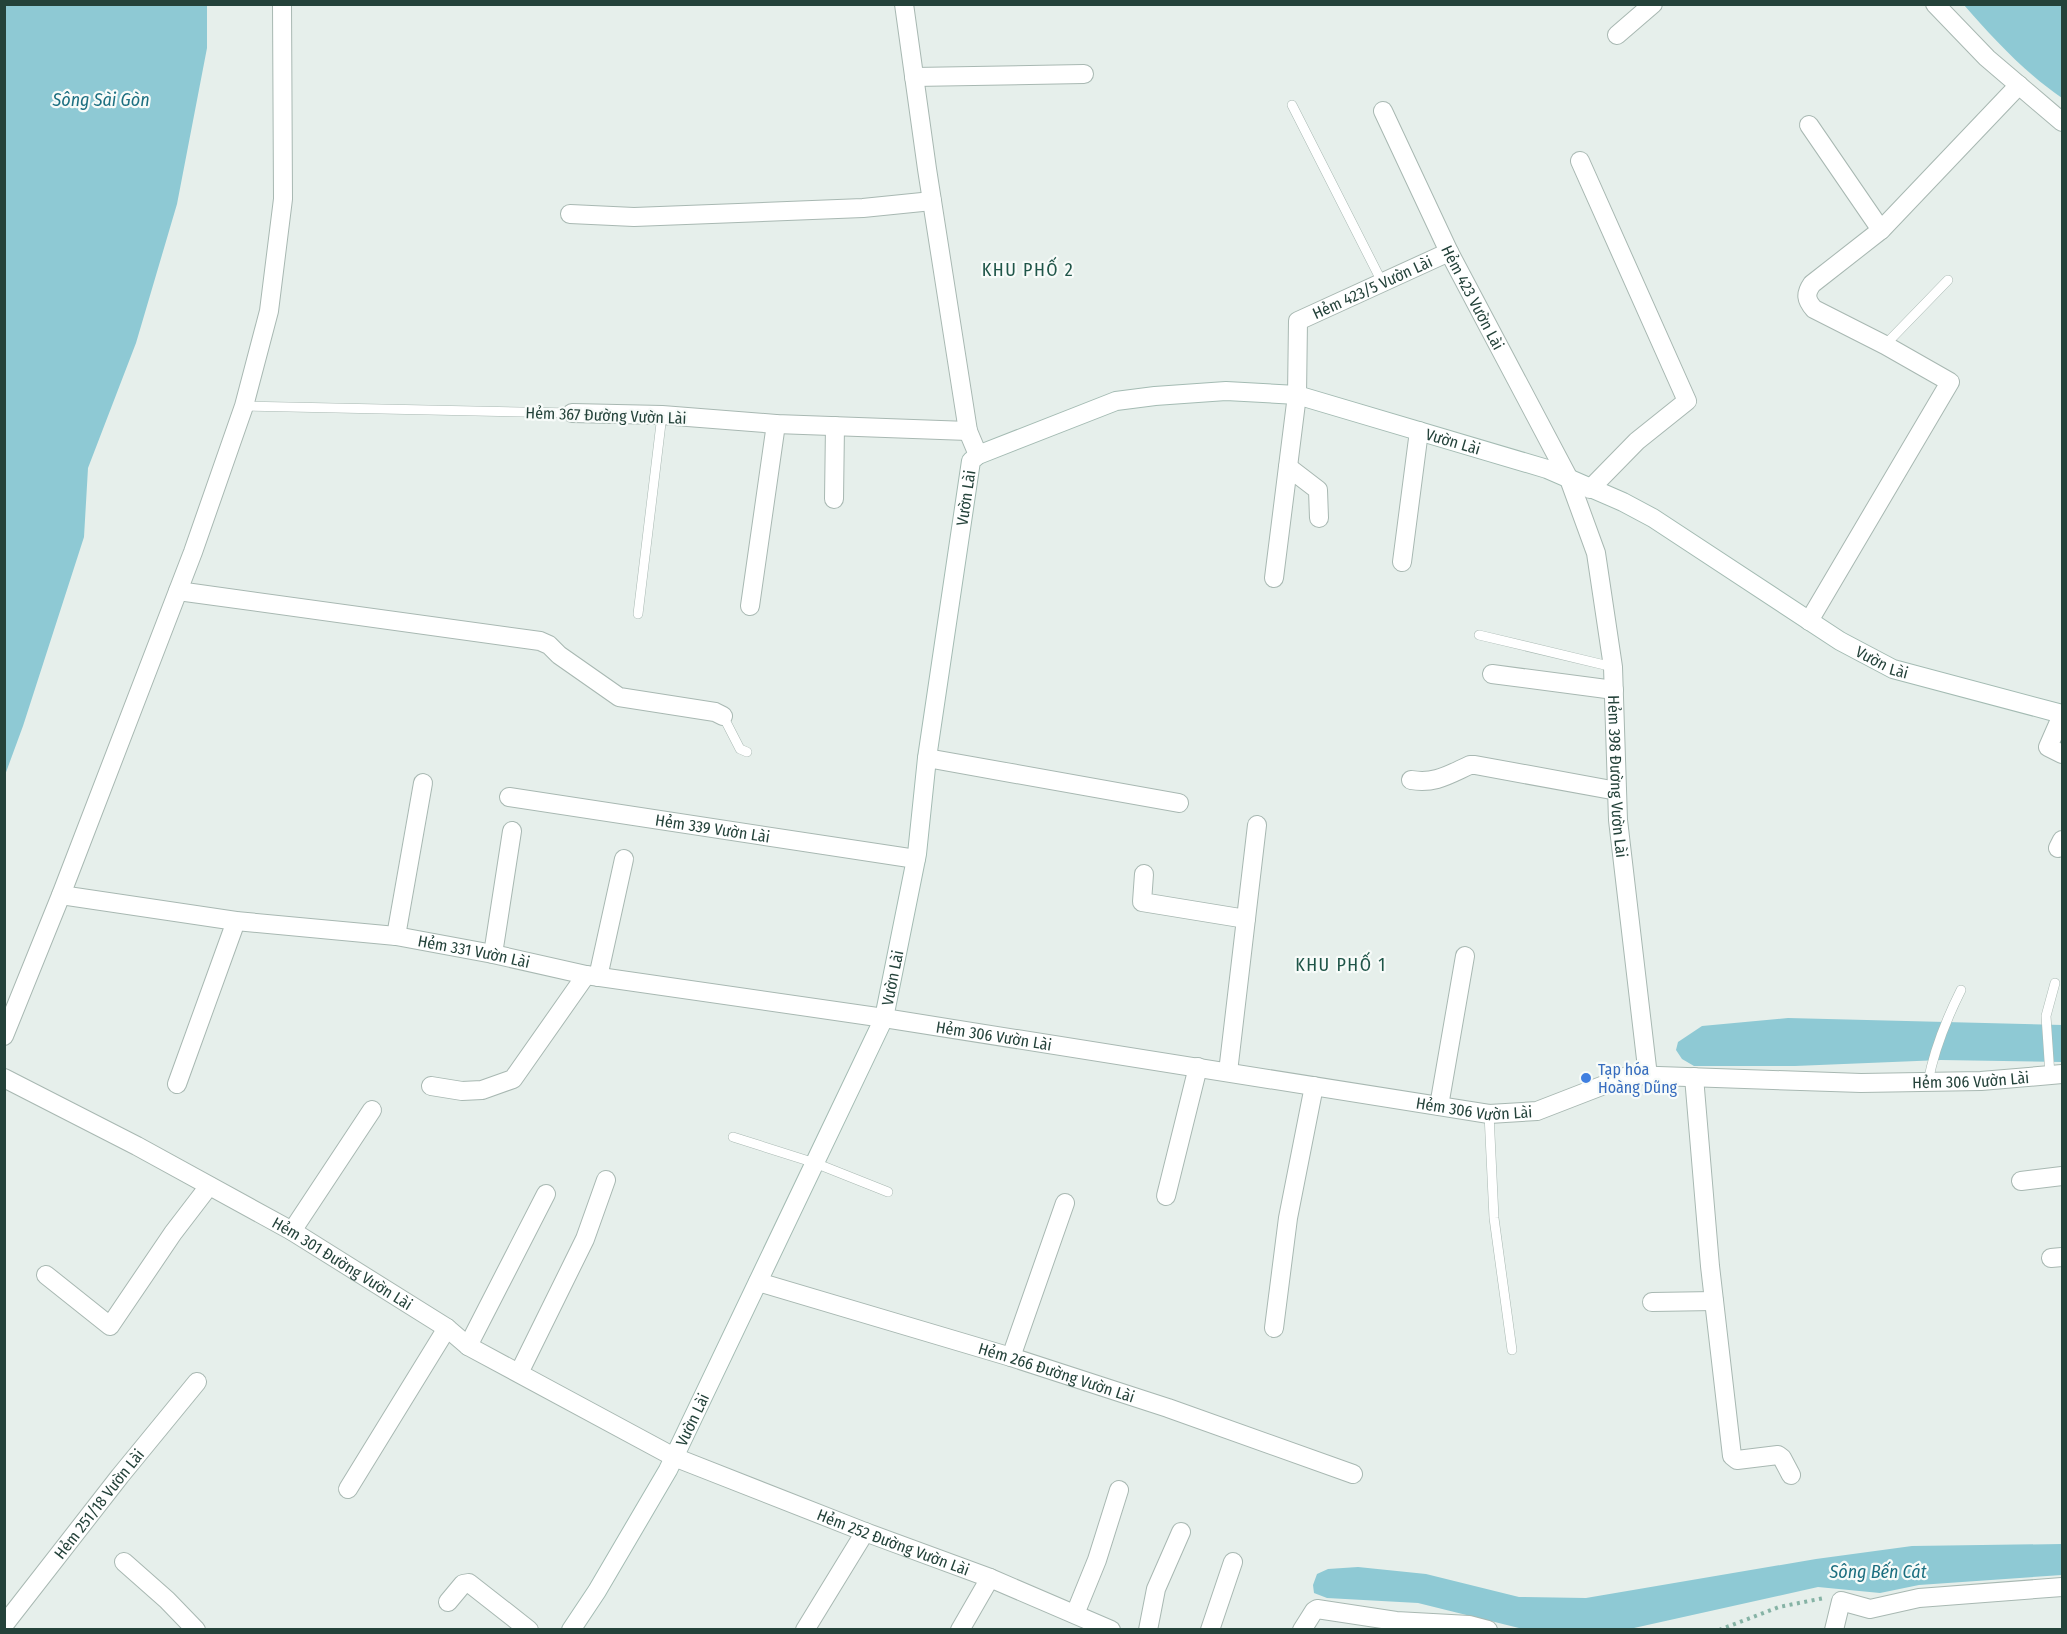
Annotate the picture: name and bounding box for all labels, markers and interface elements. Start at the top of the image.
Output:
water label: Sông Sài Gòn [51,89,150,111]
street label: Hẻm 423 Vườn Lài [1437,242,1508,353]
street label: Hẻm 423/5 Vườn Lài [1310,252,1435,323]
district label: KHU PHỐ 2 [982,256,1074,281]
street label: Hẻm 367 Đường Vườn Lài [525,403,687,428]
street label: Vườn Lài [1423,425,1483,459]
street label: Vườn Lài [953,469,980,527]
street label: Vườn Lài [1852,642,1910,683]
street label: Hẻm 398 Đường Vườn Lài [1604,695,1631,859]
street label: Hẻm 339 Vườn Lài [654,810,771,847]
street label: Hẻm 331 Vườn Lài [416,931,532,972]
street label: Vườn Lài [878,949,907,1007]
district label: KHU PHỐ 1 [1295,951,1387,976]
street label: Hẻm 306 Vườn Lài [935,1017,1053,1054]
place label: Tạp hóa Hoàng Dũng [1598,1060,1678,1097]
street label: Hẻm 306 Vườn Lài [1912,1068,2030,1092]
marker: Tạp hóa Hoàng Dũng [1579,1071,1593,1085]
street label: Hẻm 306 Vườn Lài [1415,1094,1533,1124]
street label: Hẻm 301 Đường Vườn Lài [269,1213,416,1314]
street label: Hẻm 266 Đường Vườn Lài [976,1339,1137,1407]
street label: Vườn Lài [672,1390,713,1449]
street label: Hẻm 251/18 Vườn Lài [50,1445,148,1563]
street label: Hẻm 252 Đường Vườn Lài [814,1505,972,1580]
water label: Sông Bến Cát [1828,1561,1927,1583]

